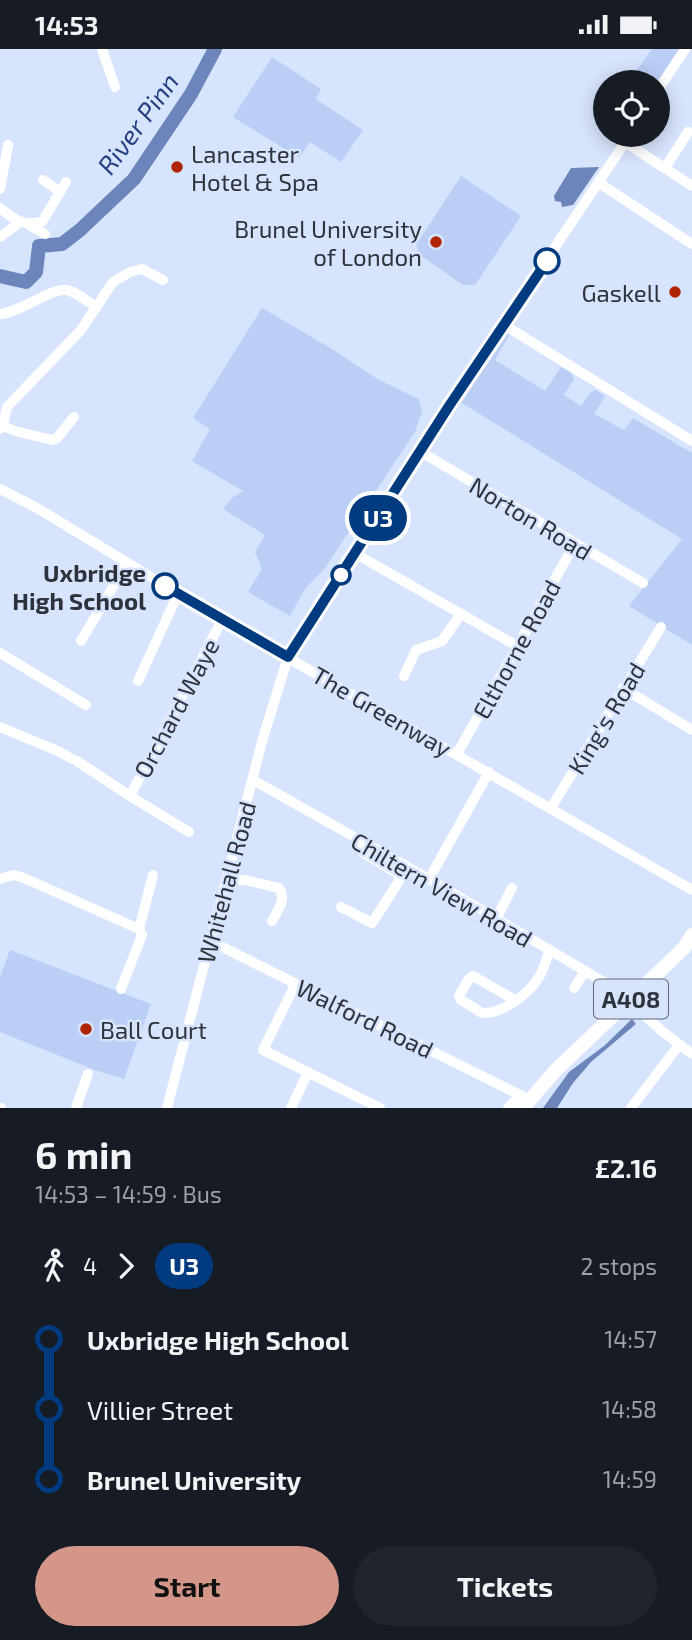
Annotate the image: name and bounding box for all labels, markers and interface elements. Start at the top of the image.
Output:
text: 14:53 [35,9,99,40]
water label: River Pinn [90,66,184,180]
map controls [593,70,670,147]
button: locate [593,70,670,147]
place label: Lancaster Hotel & Spa [191,139,319,196]
marker: Lancaster Hotel & Spa [169,159,185,175]
place label: Brunel University of London [234,214,422,271]
marker: Brunel University of London [428,234,444,250]
unlabelled marker [534,248,560,274]
place label: Gaskell [582,278,661,307]
marker: Gaskell [667,284,683,300]
street label: Norton Road [465,470,597,566]
line badge: U3 [346,495,410,541]
text: U3 [363,503,393,532]
place label: Uxbridge High School [12,558,146,615]
unlabelled marker [331,565,351,585]
marker: Uxbridge High School [152,573,178,599]
street label: Elthorne Road [466,575,566,723]
street label: Orchard Waye [127,633,225,783]
street label: King's Road [561,657,651,779]
street label: The Greenway [307,659,457,763]
street label: Whitehall Road [190,798,262,966]
street label: Chiltern View Road [346,825,538,953]
street label: Walford Road [292,972,438,1064]
road number: A408 [594,980,668,1019]
place label: Ball Court [100,1015,207,1044]
marker: Ball Court [78,1021,94,1037]
text: 6 min [35,1131,132,1177]
text: £2.16 [595,1152,657,1183]
text: 14:53 – 14:59 · Bus [35,1180,222,1208]
icon: walk [35,1247,73,1285]
icon: forward [107,1247,145,1285]
text: U3 [169,1251,199,1280]
text: 4 [83,1252,97,1280]
text: 2 stops [580,1252,657,1280]
text: Uxbridge High School [87,1324,349,1355]
text: 14:57 [604,1325,657,1353]
text: Villier Street [87,1394,233,1425]
text: 14:58 [602,1395,657,1423]
text: Brunel University [87,1464,301,1495]
text: 14:59 [603,1465,657,1493]
button: Start [35,1546,339,1626]
button: Tickets [353,1546,657,1626]

